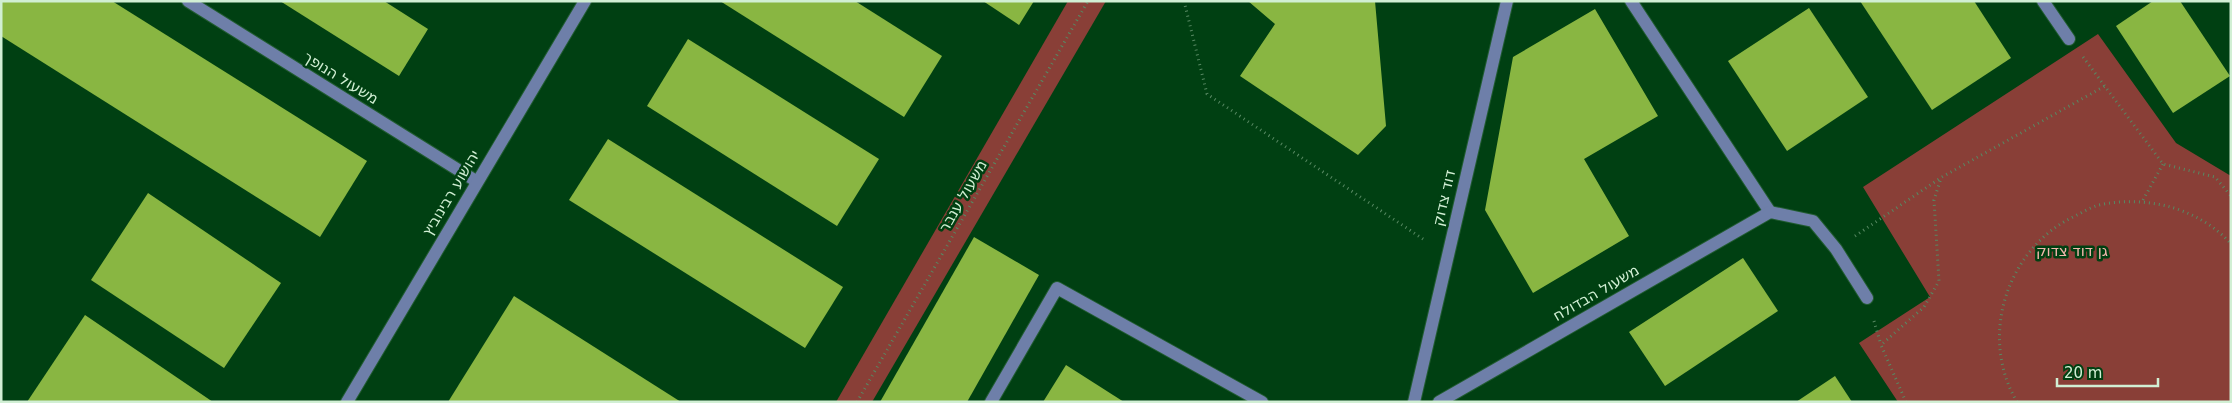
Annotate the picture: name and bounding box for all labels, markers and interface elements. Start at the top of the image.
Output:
street label: משעול הנופך [300,48,382,108]
street label: יהושוע רבינוביץ [418,147,484,239]
street label: משעול ענבר [935,157,991,235]
street label: דוד צדוק [1429,168,1459,228]
park label: גן דוד צדוק [2036,242,2108,260]
street label: משעול הבדולח [1550,261,1642,325]
scale bar [2057,356,2158,388]
text: 20 m [2064,364,2102,382]

